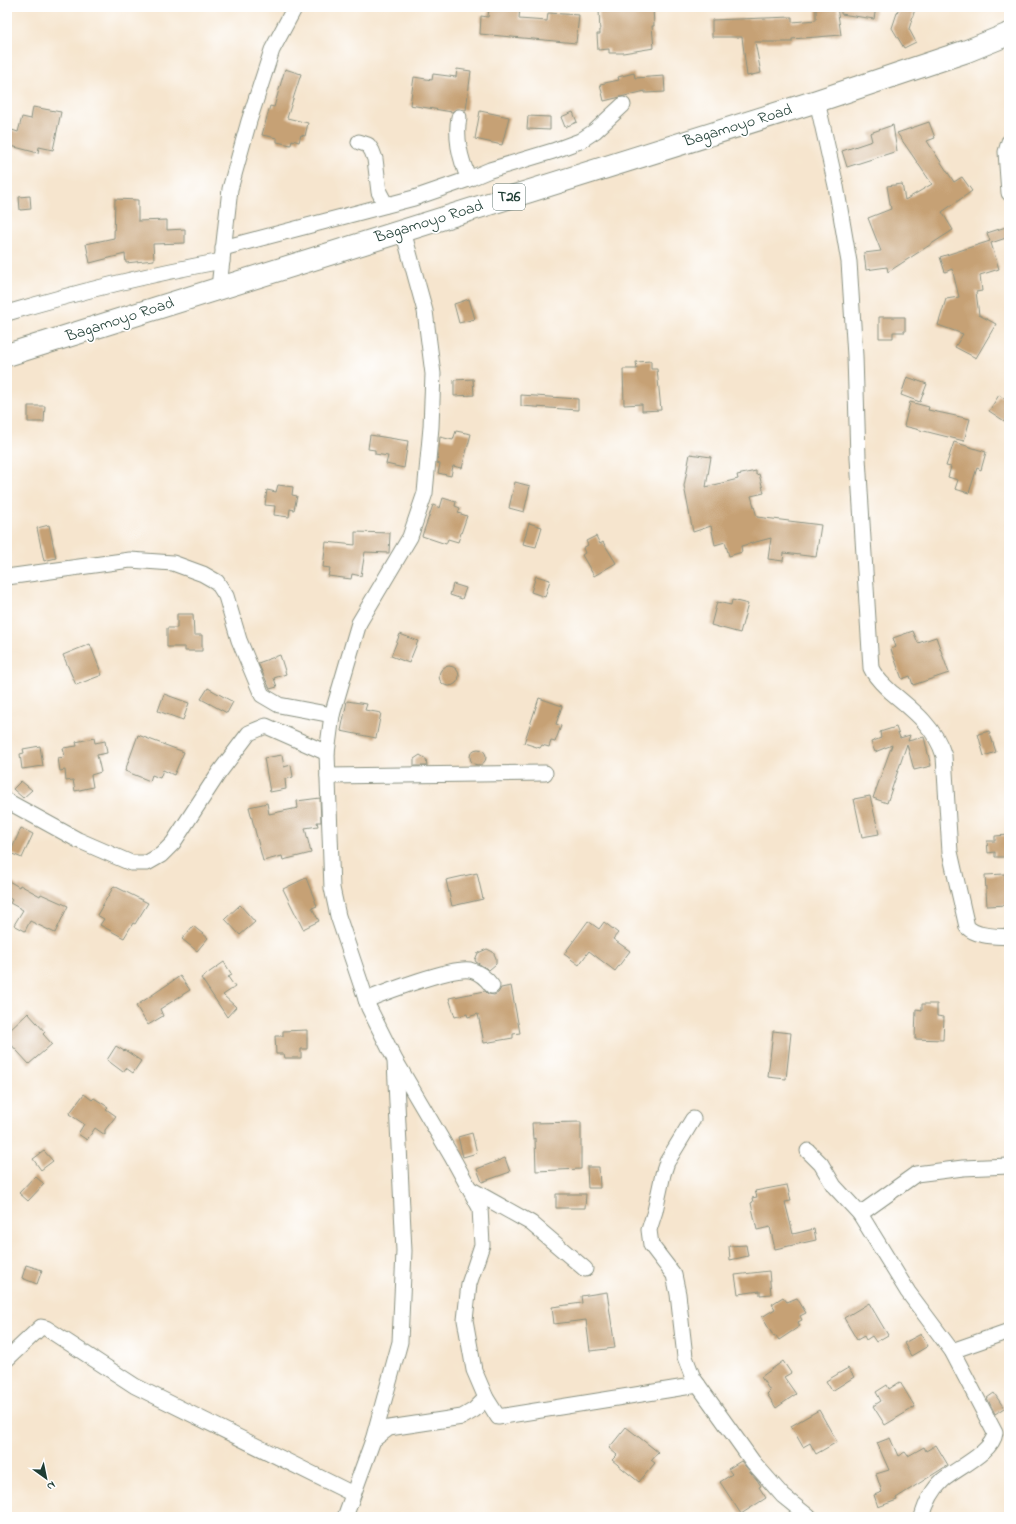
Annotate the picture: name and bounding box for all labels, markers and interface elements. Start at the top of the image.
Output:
street label: Bagamoyo Road [680,98,795,154]
road number: T26 [493,184,525,210]
street label: Bagamoyo Road [371,194,486,250]
street label: Bagamoyo Road [62,291,177,349]
north arrow [26,1458,66,1498]
text: N [43,1477,58,1494]

